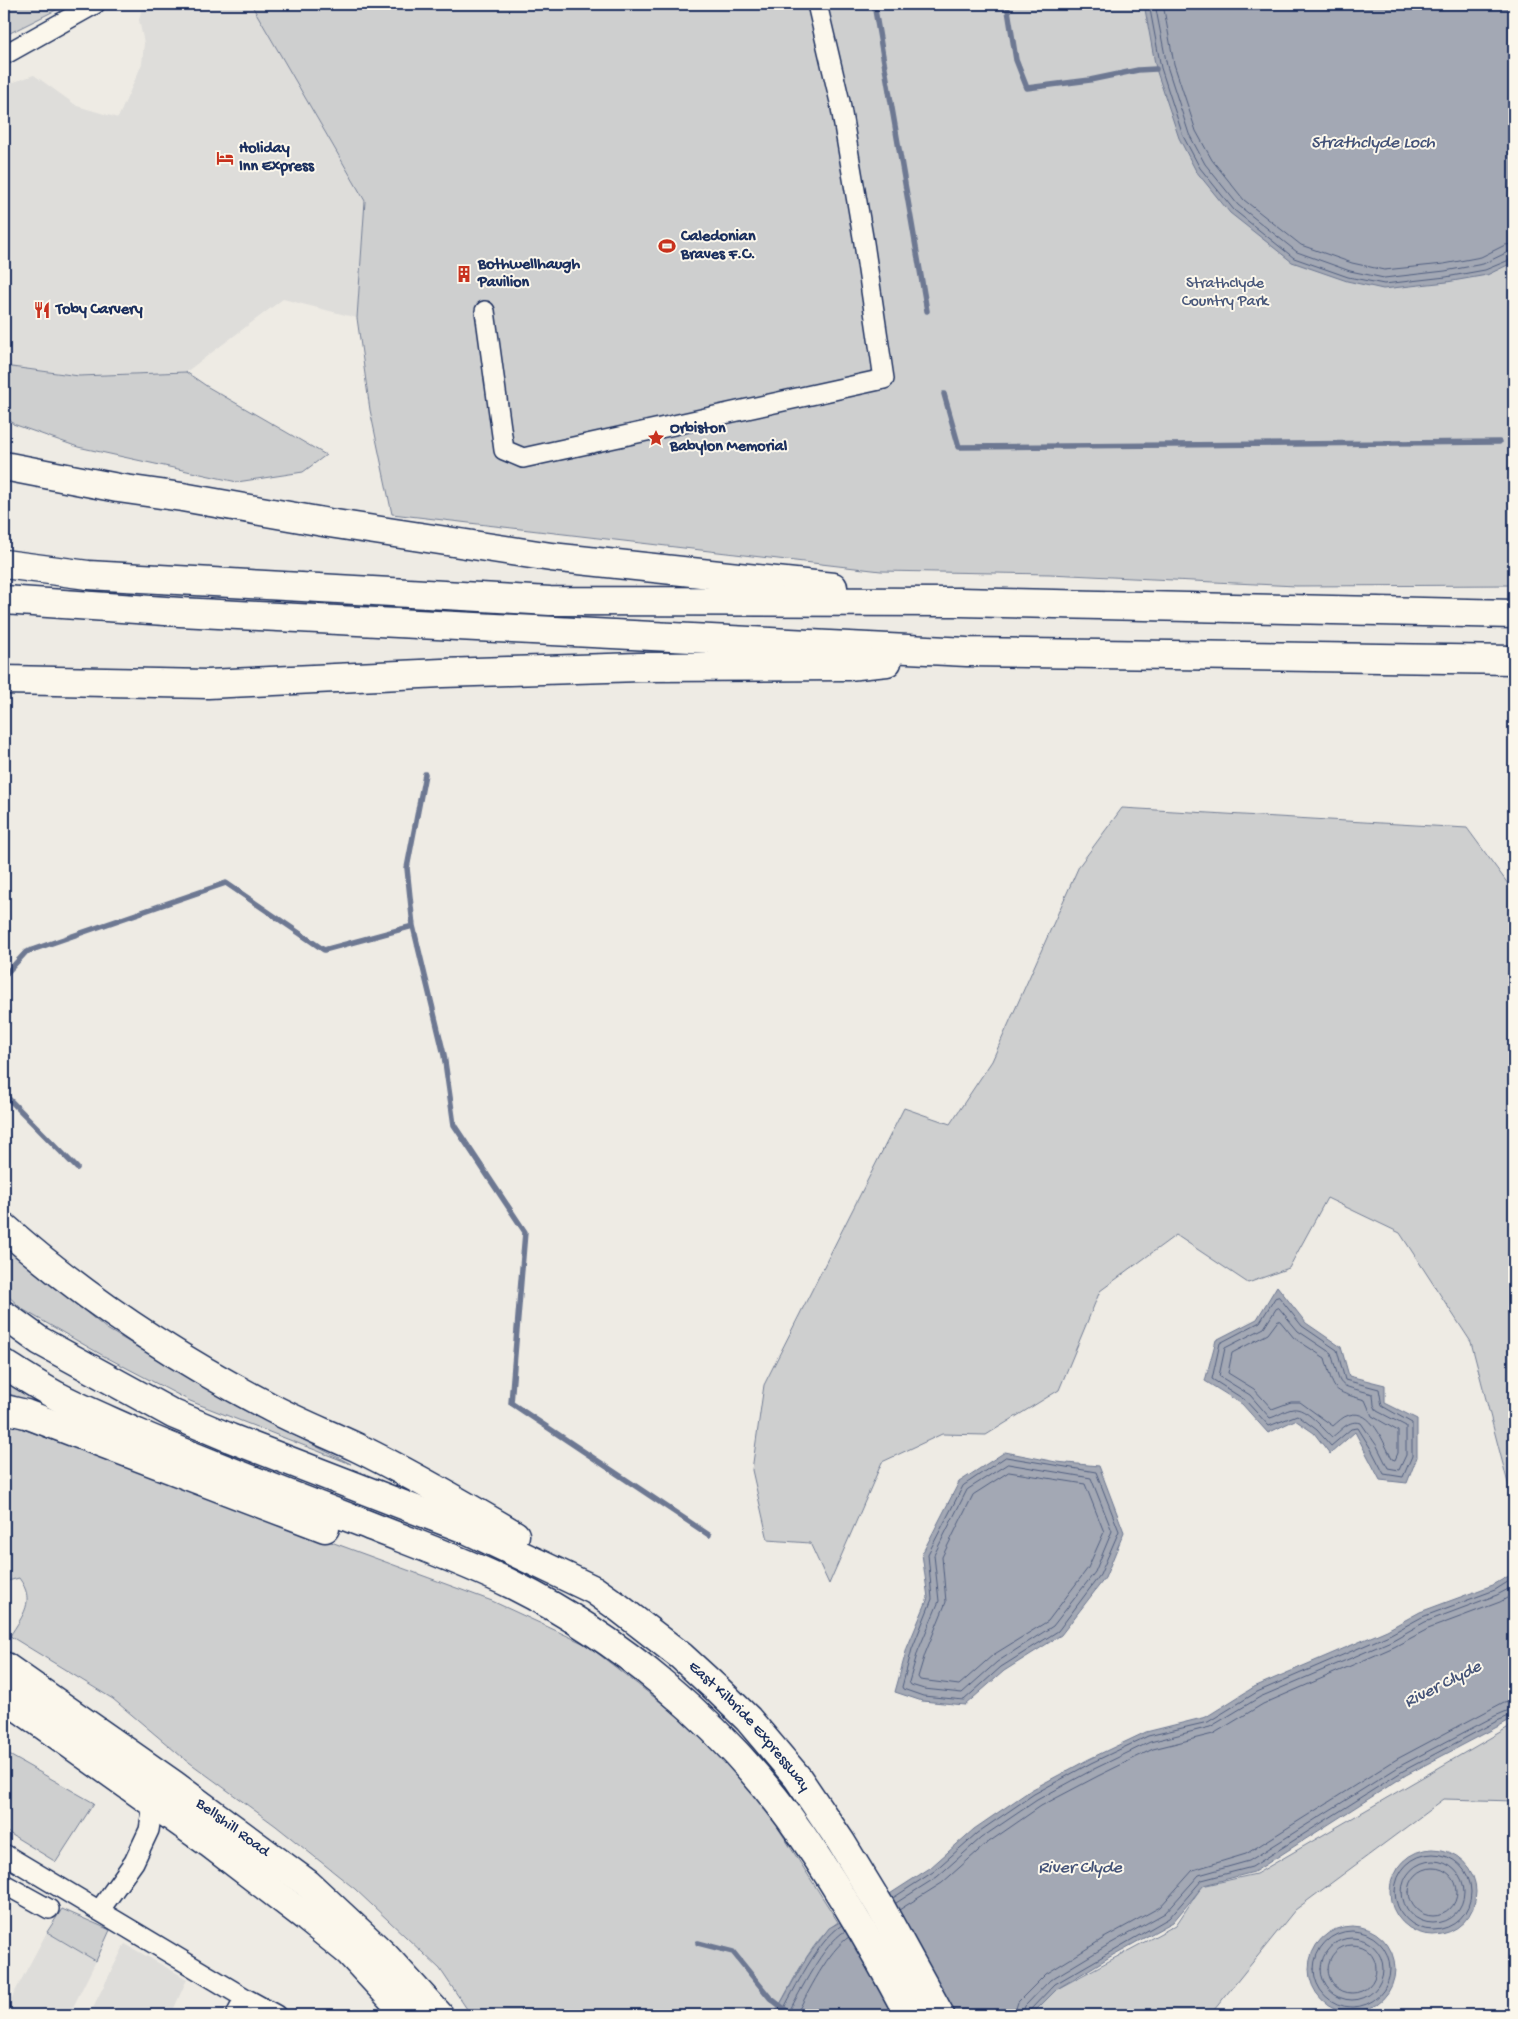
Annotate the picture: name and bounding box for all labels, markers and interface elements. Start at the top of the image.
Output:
water label: Strathclyde Loch [1311,133,1435,154]
place label: Holiday Inn Express [239,140,315,177]
hotel icon: Holiday Inn Express [215,148,235,168]
place label: Caledonian Braves F.C. [680,228,756,265]
sports icon: Caledonian Braves F.C. [657,236,677,256]
place label: Bothwellhaugh Pavilion [477,256,580,293]
building icon: Bothwellhaugh Pavilion [454,264,474,284]
park label: Strathclyde Country Park [1182,275,1270,312]
restaurant icon: Toby Carvery [32,300,52,320]
place label: Toby Carvery [54,301,143,320]
place label: Orbiston Babylon Memorial [669,420,788,457]
place icon: Orbiston Babylon Memorial [646,428,666,448]
water label: River Clyde [1401,1656,1486,1713]
street label: East Kilbride Expressway [684,1657,814,1795]
street label: Bellshill Road [191,1794,274,1863]
water label: River Clyde [1038,1858,1123,1879]

